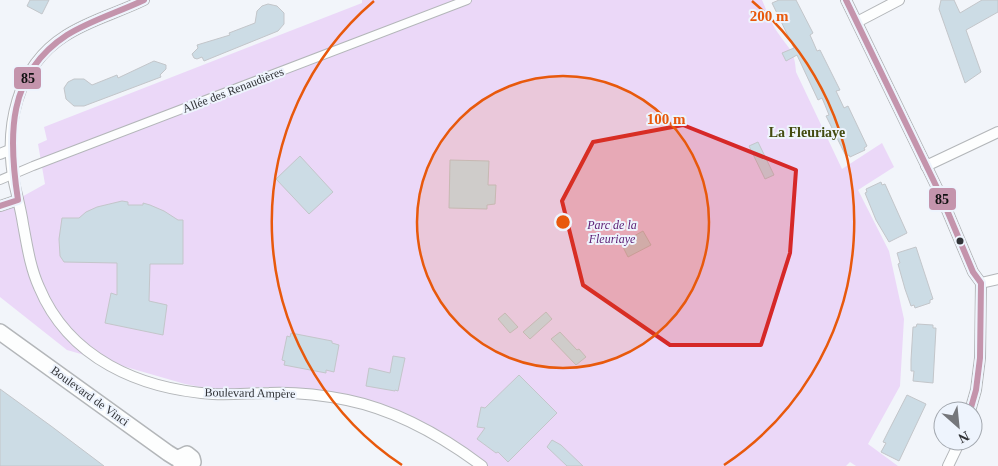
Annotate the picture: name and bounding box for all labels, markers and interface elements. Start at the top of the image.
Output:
text: 200 m [750,8,789,24]
street label: Allée des Renaudières [180,64,286,116]
line badge: 85 [13,66,42,90]
text: 85 [21,71,35,86]
text: 100 m [647,111,686,127]
district label: La Fleuriaye [769,125,845,140]
line badge: 85 [928,187,957,211]
text: 85 [935,192,949,207]
centre of rings [554,213,572,231]
park label: Parc de la Fleuriaye [586,218,637,246]
unlabelled marker [955,236,965,246]
street label: Boulevard de Vinci [48,363,132,429]
street label: Boulevard Ampère [204,385,296,401]
north arrow [933,401,983,451]
text: N [956,428,972,446]

